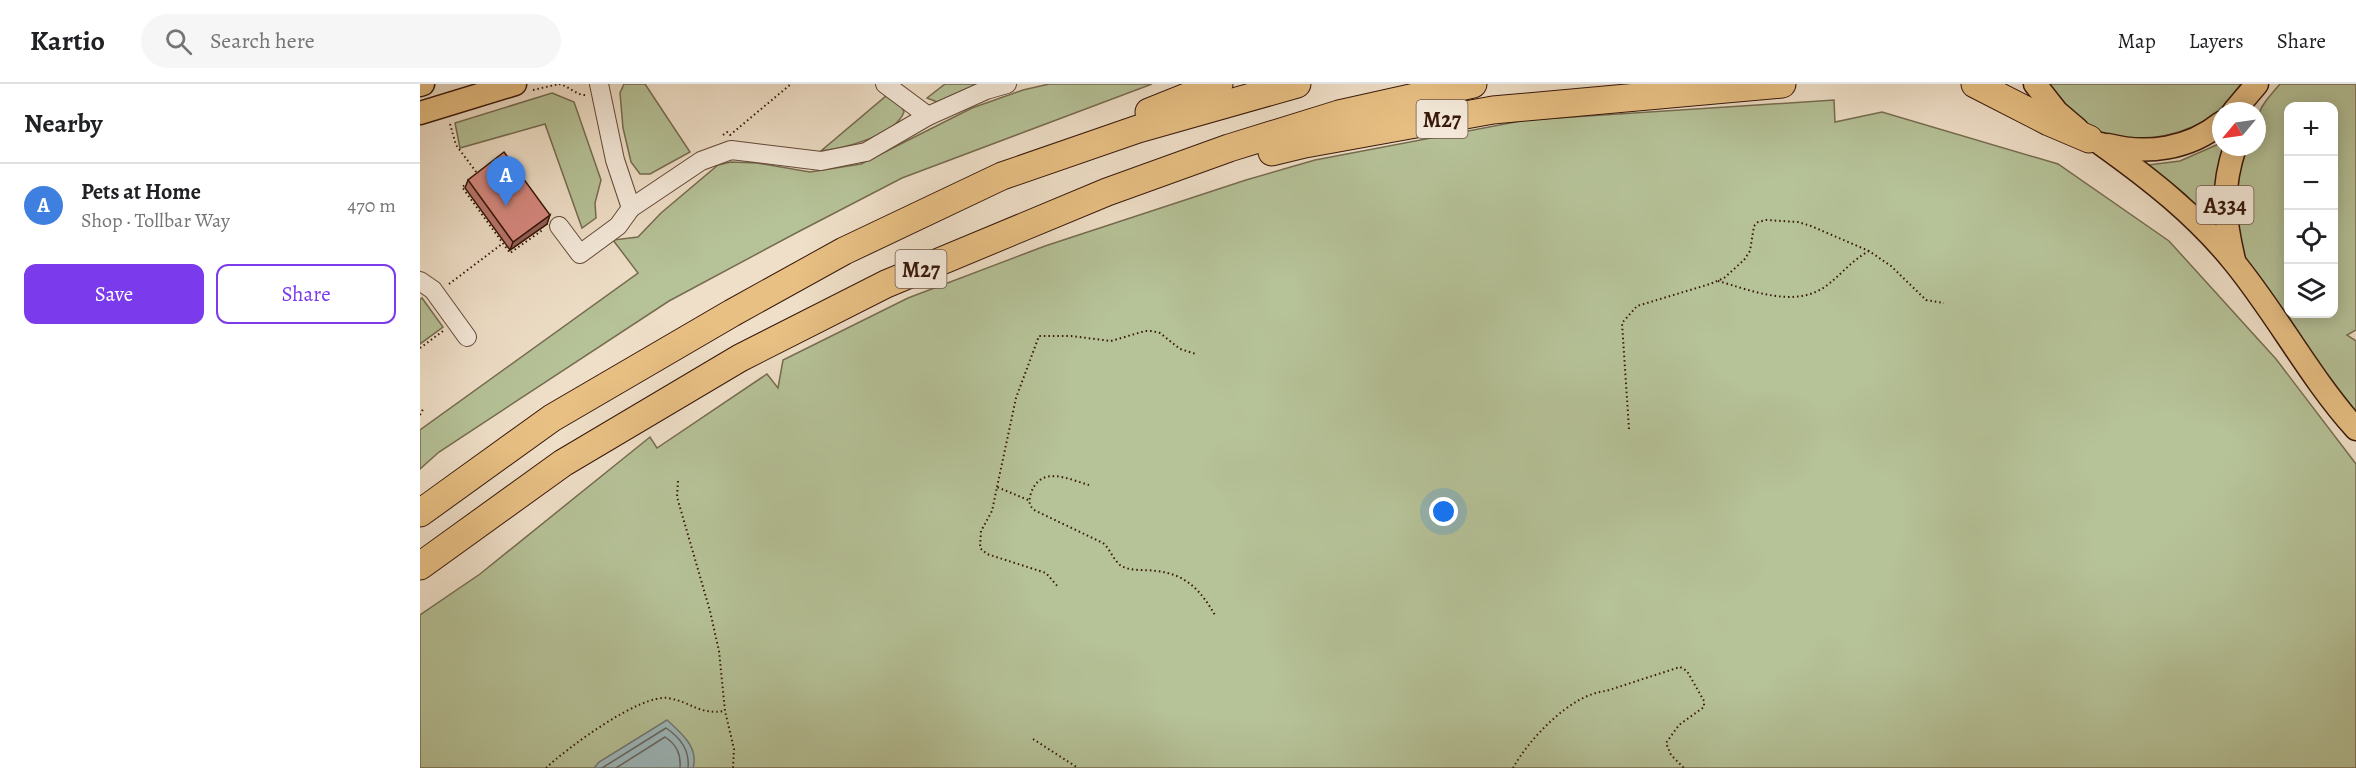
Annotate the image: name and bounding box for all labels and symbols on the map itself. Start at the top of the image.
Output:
road number: M27 [1416,100,1468,138]
north arrow [2212,102,2266,156]
pin: A [486,156,526,206]
road number: A334 [2196,186,2254,224]
road number: M27 [896,250,946,288]
your location [1429,497,1458,526]

